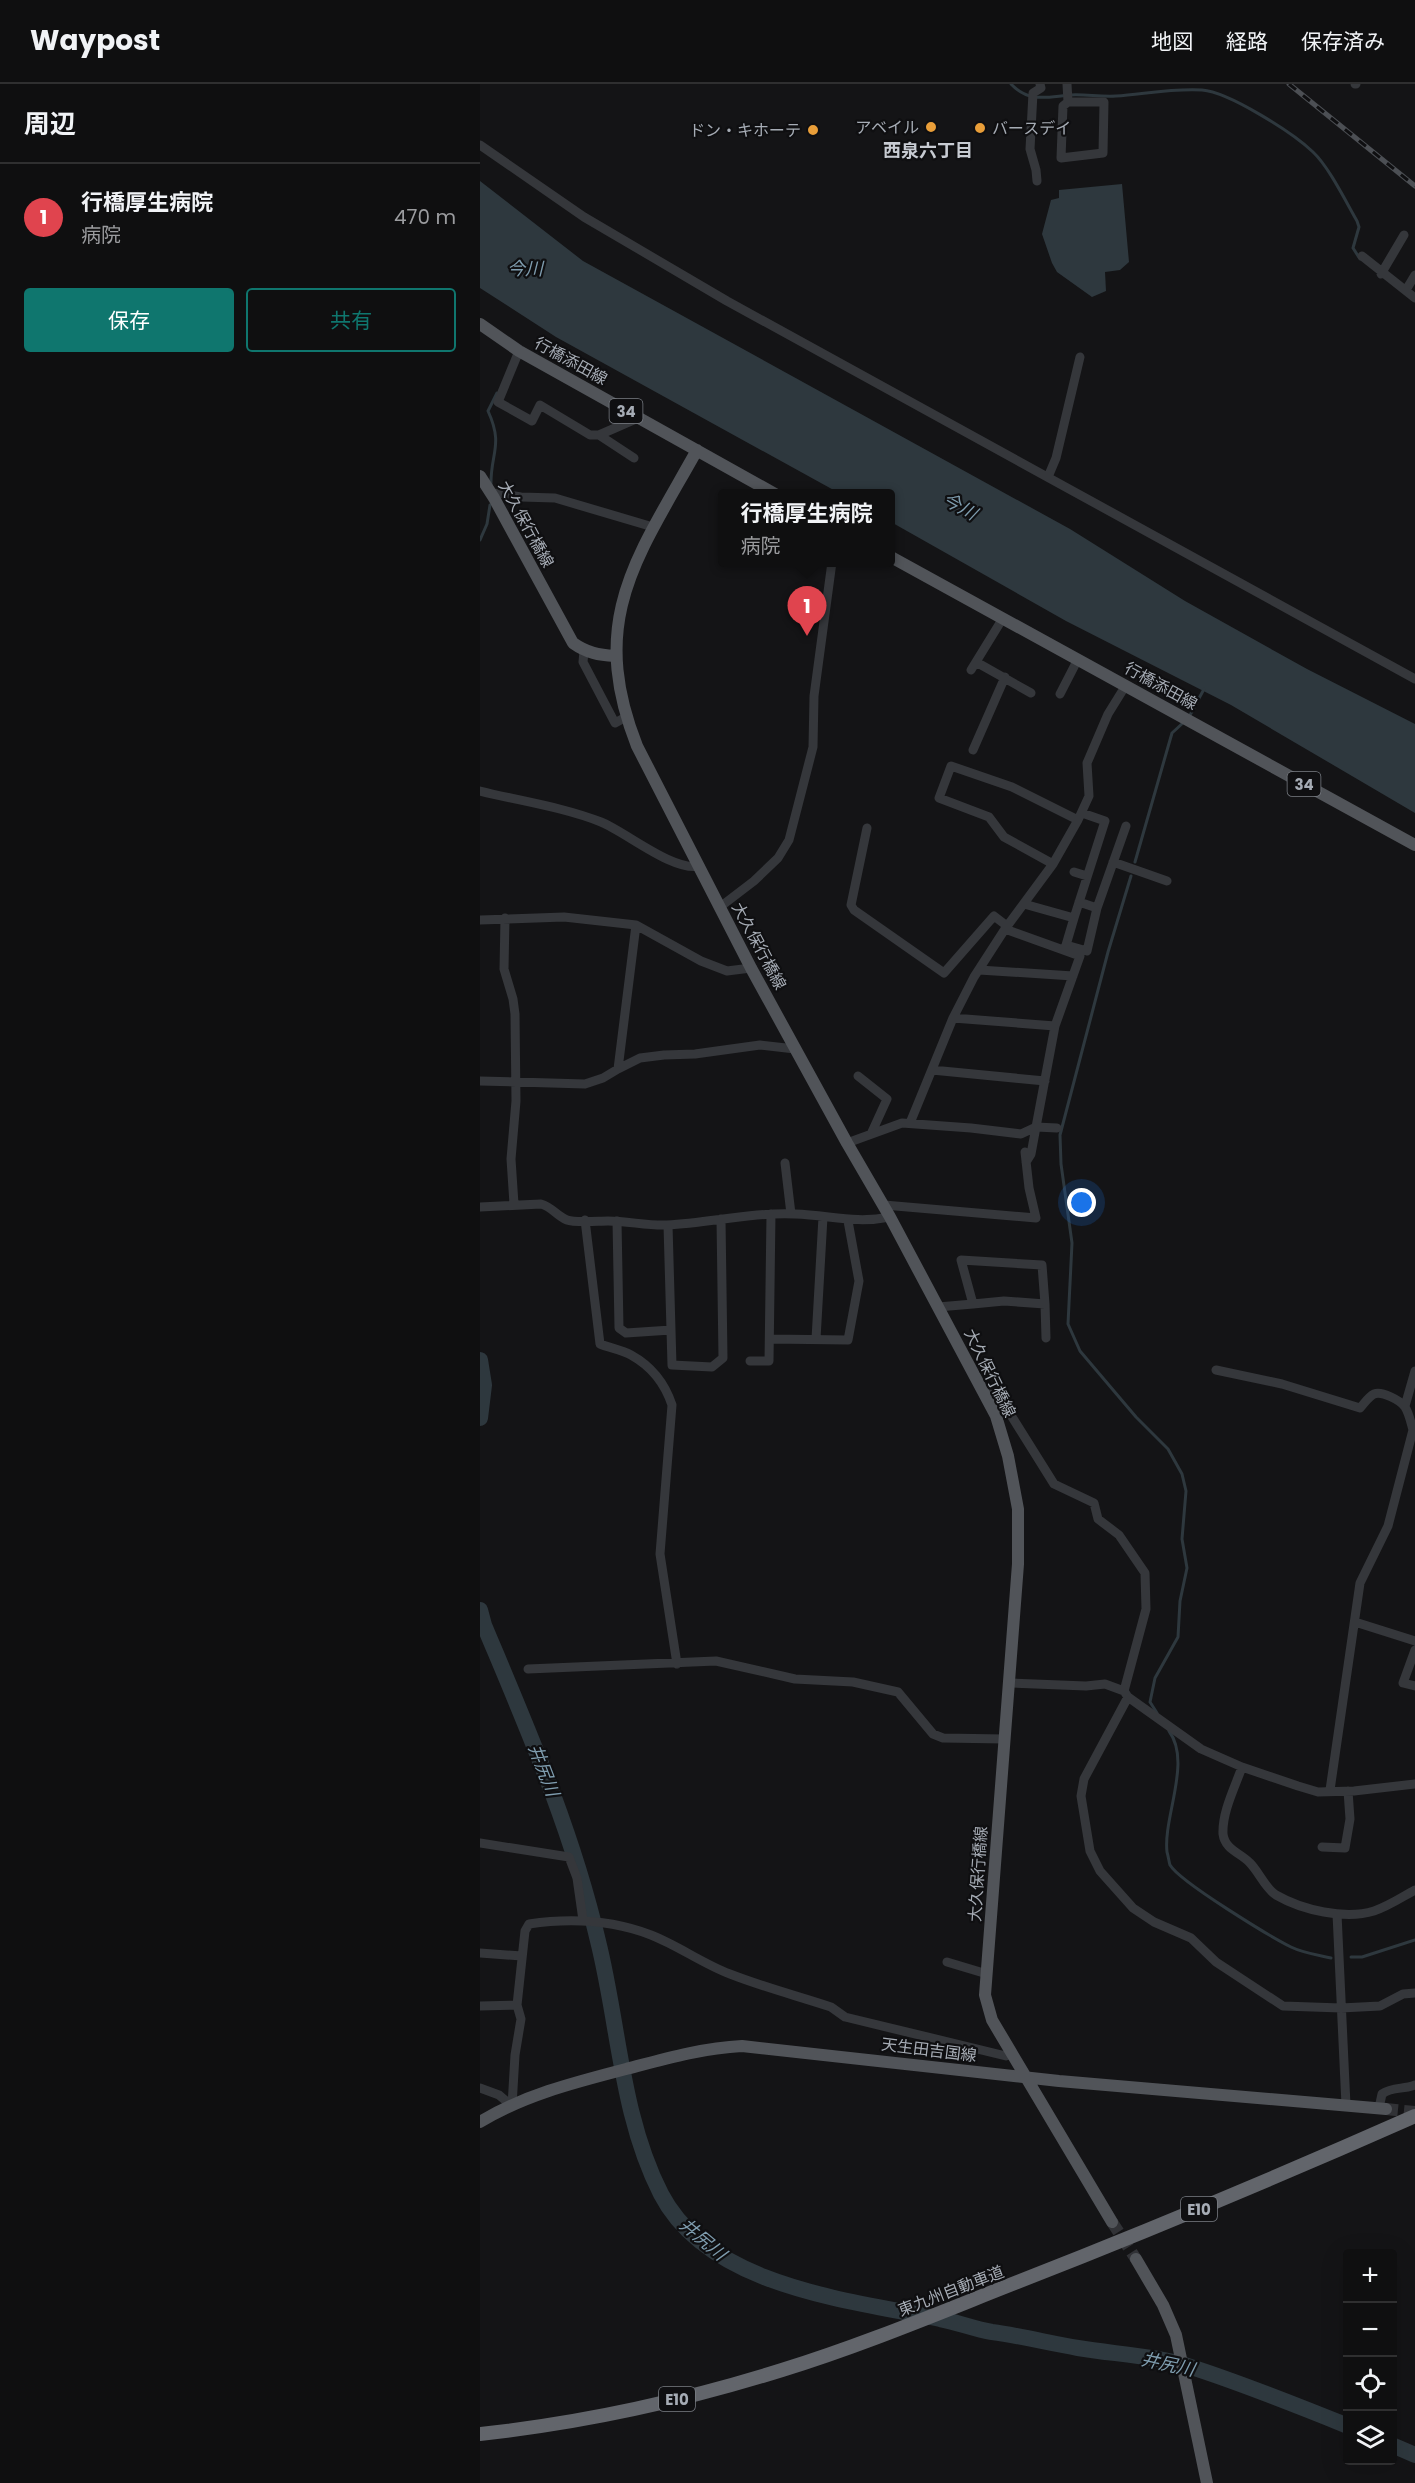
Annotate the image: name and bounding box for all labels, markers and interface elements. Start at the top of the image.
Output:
text: Waypost [30,21,160,60]
text: 地図 [1151,27,1193,56]
text: 経路 [1226,27,1268,56]
text: 保存済み [1301,27,1385,56]
text: 周辺 [24,106,76,142]
place label: アベイル [855,116,919,139]
place label: バースデイ [992,117,1071,140]
place label: ドン・キホーテ [689,119,801,142]
marker: アベイル [924,120,938,134]
marker: バースデイ [973,121,987,135]
marker: ドン・キホーテ [806,123,820,137]
district label: 西泉六丁目 [883,138,973,163]
text: 行橋厚生病院 [81,187,213,218]
text: 1 [40,203,47,231]
text: 470 m [394,203,456,231]
text: 病院 [81,221,121,249]
water label: 今川 [507,256,545,281]
button: 保存 [24,288,234,352]
button: 共有 [246,288,456,352]
street label: 行橋添田線 [530,332,612,390]
road number: 34 [610,399,642,423]
street label: 大久保行橋線 [493,476,559,572]
water label: 今川 [938,486,984,527]
popup [718,489,895,567]
text: 行橋厚生病院 [740,498,873,529]
text: 病院 [740,532,780,560]
pin: 1 [788,586,826,636]
street label: 行橋添田線 [1120,657,1202,715]
road number: 34 [1288,772,1320,796]
street label: 大久保行橋線 [726,898,792,994]
your location [1067,1188,1096,1217]
street label: 大久保行橋線 [959,1325,1021,1421]
water label: 井尻川 [523,1740,566,1802]
street label: 大久保行橋線 [963,1825,993,1923]
street label: 天生田吉国線 [880,2033,978,2067]
road number: E10 [1181,2197,1217,2221]
water label: 井尻川 [674,2212,733,2267]
map controls [1343,2249,1397,2465]
button: + [1343,2249,1397,2303]
street label: 東九州自動車道 [895,2260,1007,2322]
button: − [1343,2303,1397,2357]
water label: 井尻川 [1139,2346,1199,2382]
button: locate [1343,2357,1397,2411]
road number: E10 [659,2387,695,2411]
button: layers [1343,2411,1397,2465]

